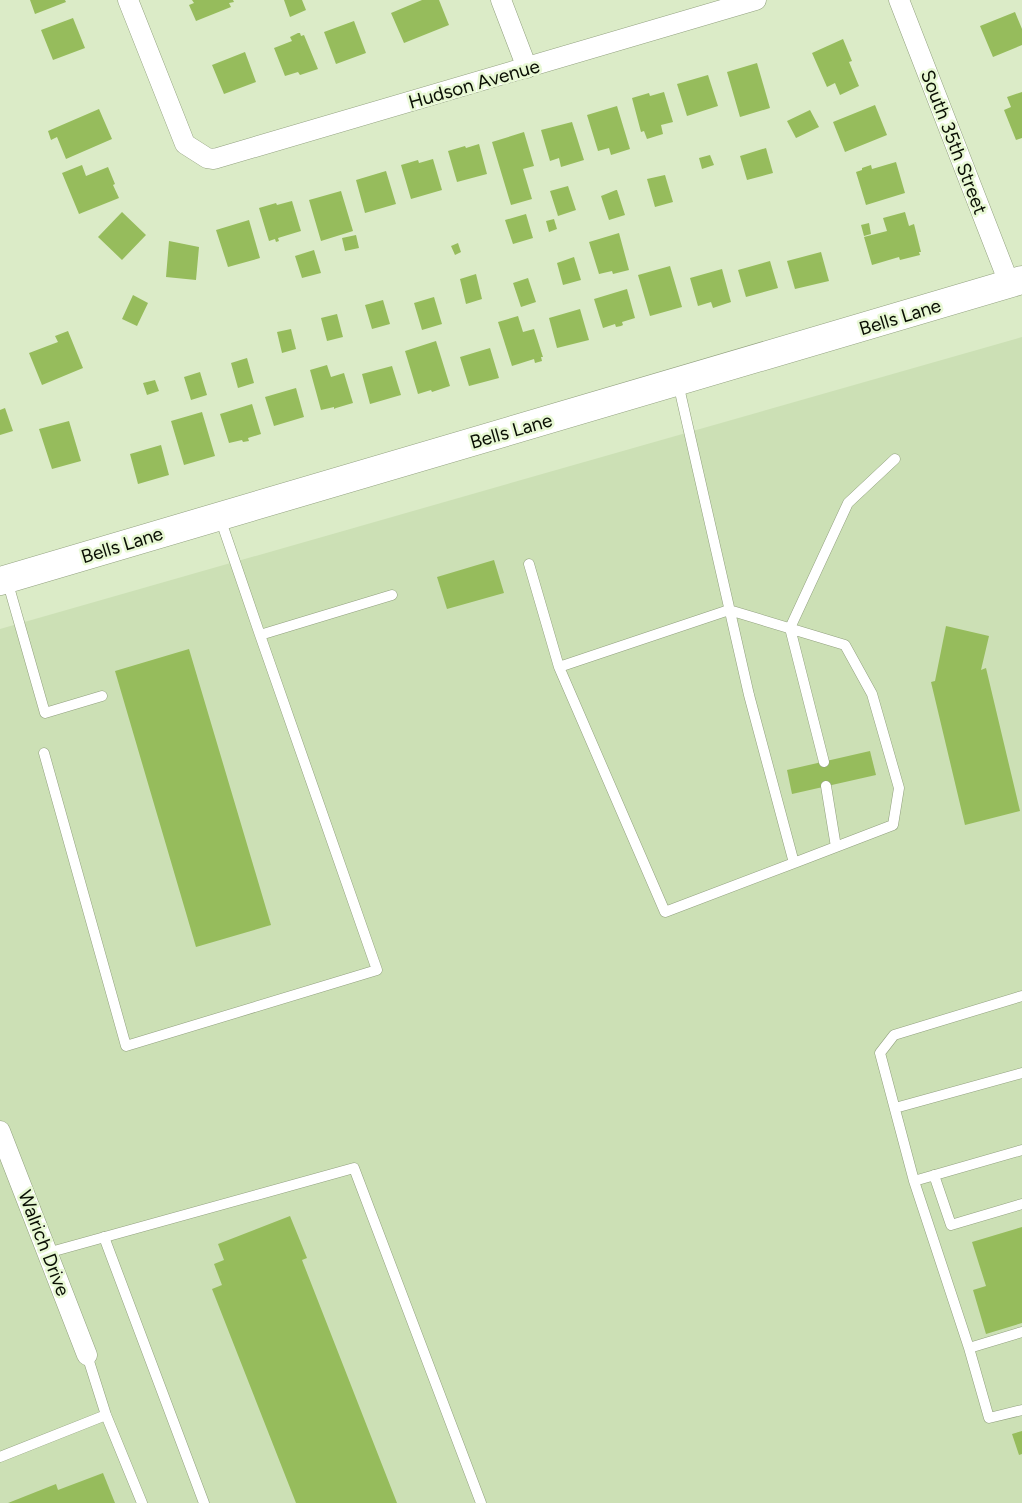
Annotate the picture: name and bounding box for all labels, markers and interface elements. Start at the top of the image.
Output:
street label: Hudson Avenue [406,54,542,114]
street label: South 35th Street [916,67,992,217]
street label: Bells Lane [856,294,944,340]
street label: Bells Lane [467,408,555,454]
street label: Bells Lane [78,522,166,568]
street label: Walrich Drive [13,1187,75,1299]

